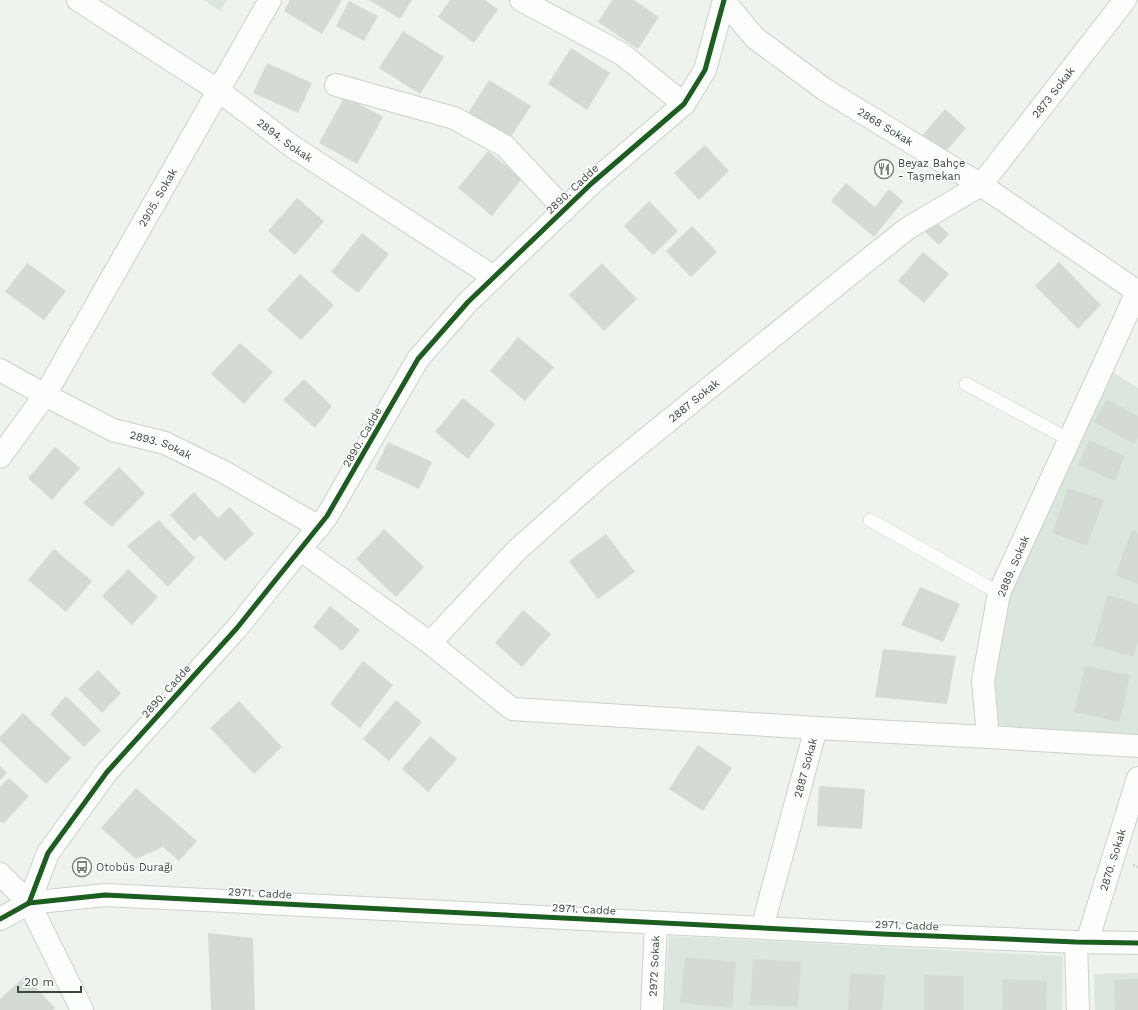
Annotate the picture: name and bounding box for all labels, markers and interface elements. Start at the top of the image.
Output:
street label: 2873 Sokak [1029,65,1077,121]
street label: 2868 Sokak [855,105,915,149]
street label: 2894. Sokak [254,116,315,165]
place label: Beyaz Bahçe - Taşmekan [898,157,965,183]
restaurant icon: Beyaz Bahçe - Taşmekan [873,158,895,180]
street label: 2890. Cadde [543,162,601,217]
street label: 2905. Sokak [136,166,180,229]
street label: 2887 Sokak [666,376,722,425]
street label: 2890. Cadde [340,405,385,470]
street label: 2893. Sokak [128,428,194,462]
street label: 2889. Sokak [995,534,1032,599]
street label: 2890. Cadde [139,662,194,721]
street label: 2887 Sokak [791,737,820,799]
street label: 2870. Sokak [1097,827,1129,893]
bus stop icon: Otobüs Durağı [71,856,93,878]
place label: Otobüs Durağı [96,861,173,874]
street label: 2971. Cadde [228,885,292,902]
street label: 2971. Cadde [552,901,616,918]
street label: 2971. Cadde [875,918,939,933]
street label: 2972 Sokak [647,935,662,997]
scale bar [18,968,81,994]
text: 20 m [24,975,54,989]

